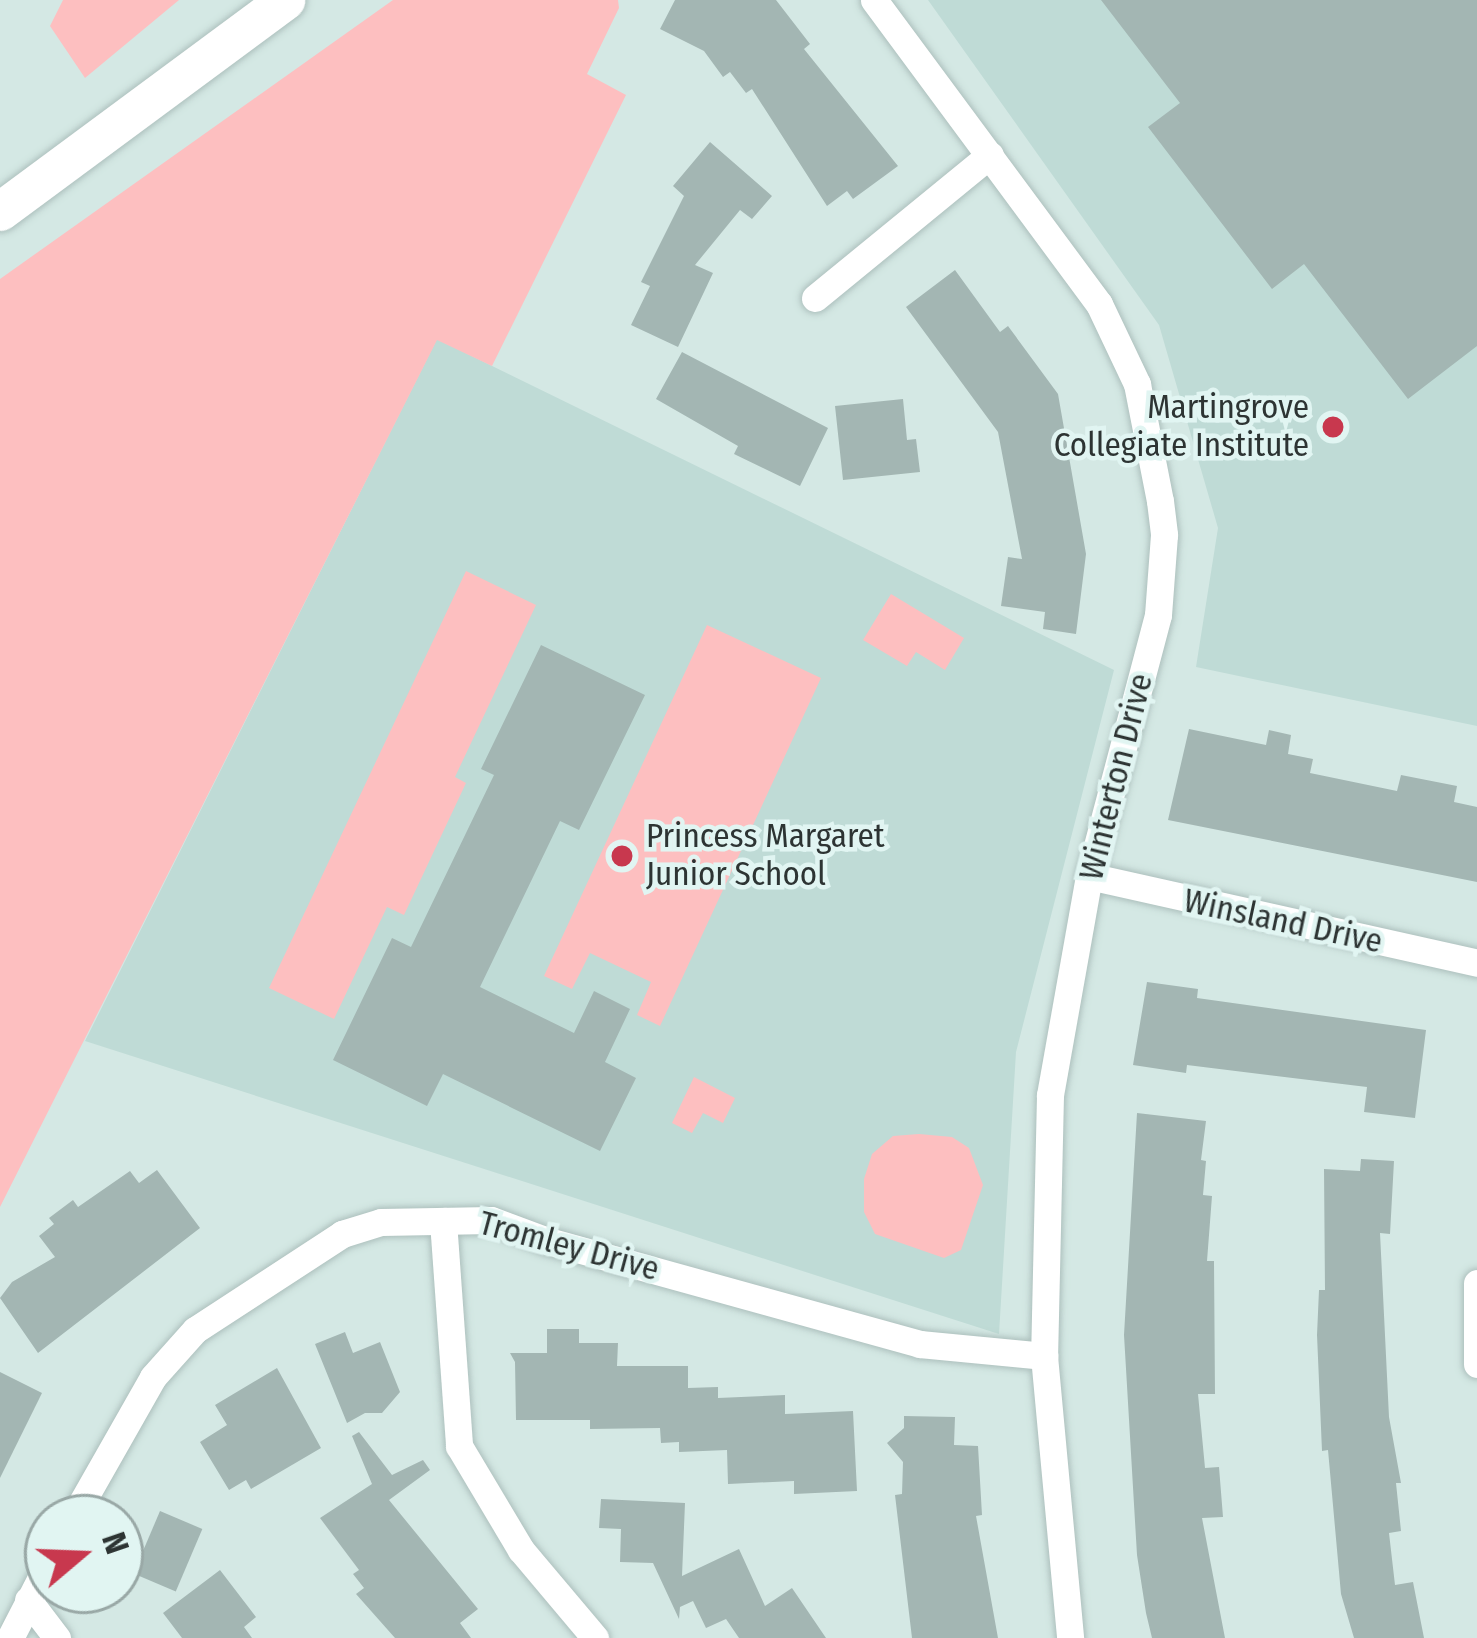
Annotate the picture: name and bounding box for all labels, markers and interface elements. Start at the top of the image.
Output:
place label: Martingrove Collegiate Institute [1054,388,1309,466]
marker: Martingrove Collegiate Institute [1320,414,1346,440]
street label: Winterton Drive [1072,670,1162,884]
place label: Princess Margaret Junior School [646,817,885,895]
marker: Princess Margaret Junior School [609,843,635,869]
street label: Winsland Drive [1180,882,1386,962]
street label: Tromley Drive [475,1204,663,1290]
north arrow [24,1494,144,1614]
text: N [93,1527,137,1559]

